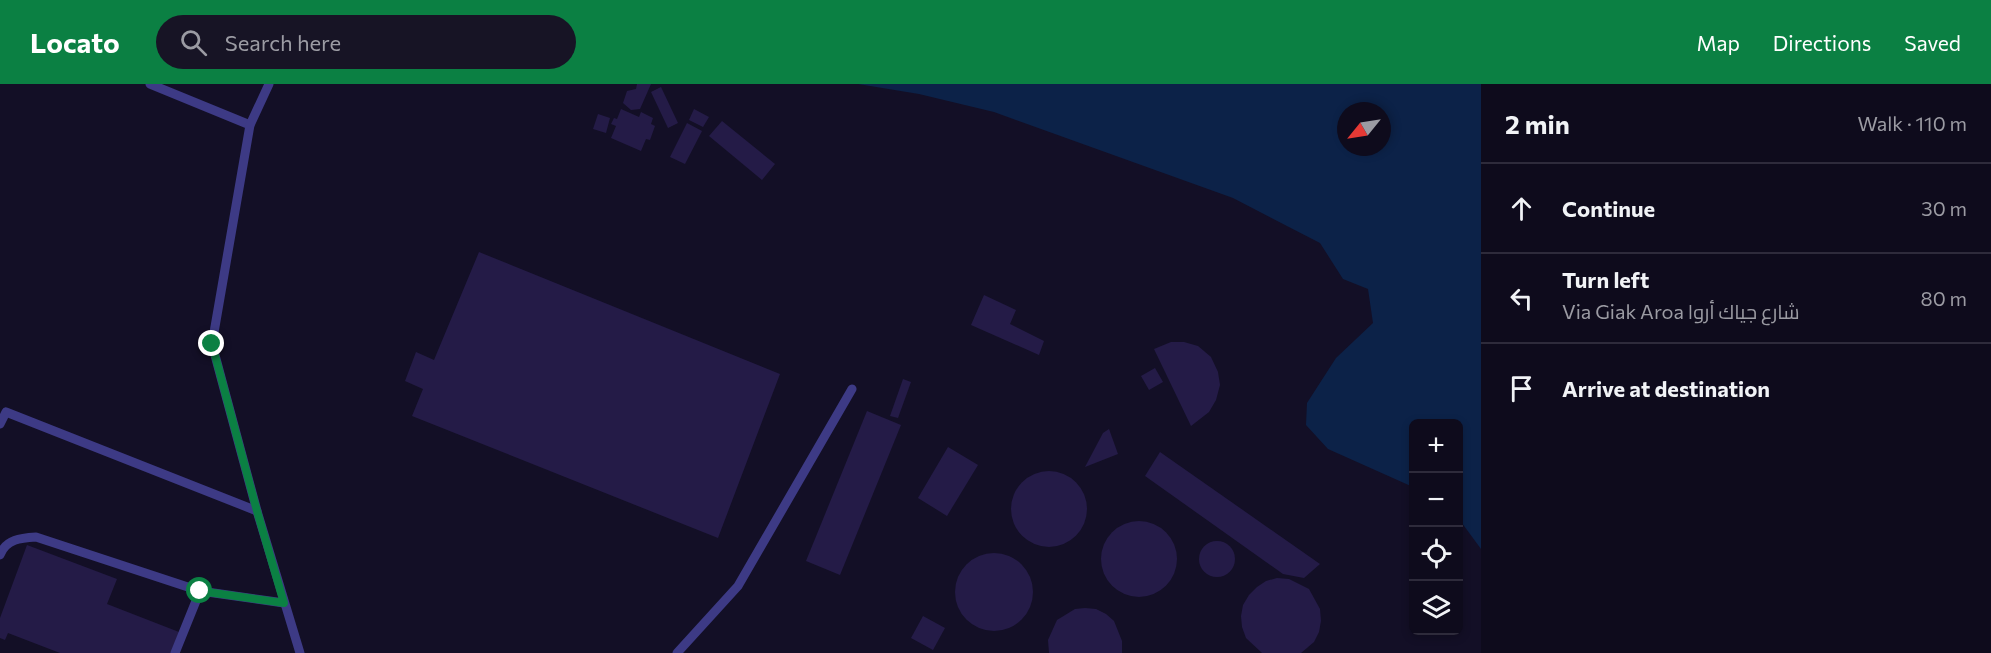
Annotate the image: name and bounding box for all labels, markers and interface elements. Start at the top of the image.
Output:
search box [156,15,576,69]
text: Locato [30,25,120,59]
icon: search [177,26,210,59]
text: Search here [225,29,341,56]
text: Map [1697,30,1740,55]
text: Directions [1773,30,1871,55]
text: Saved [1904,30,1961,55]
north arrow [1337,102,1391,156]
text: 2 min [1505,108,1570,139]
text: Walk · 110 m [1857,111,1967,135]
icon: ahead [1505,192,1538,225]
text: Continue [1562,195,1655,222]
text: 30 m [1921,196,1967,220]
text: Turn left [1562,266,1649,293]
icon: left [1505,282,1538,315]
text: 80 m [1921,286,1967,310]
text: Via Giak Aroa شارع جياك أروا [1562,299,1800,323]
route end [198,330,224,356]
icon: arrive [1505,372,1538,405]
text: Arrive at destination [1562,375,1770,402]
map controls [1409,419,1463,635]
button: + [1409,419,1463,473]
button: − [1409,473,1463,527]
button: locate [1409,527,1463,581]
route start [186,577,212,603]
button: layers [1409,581,1463,635]

